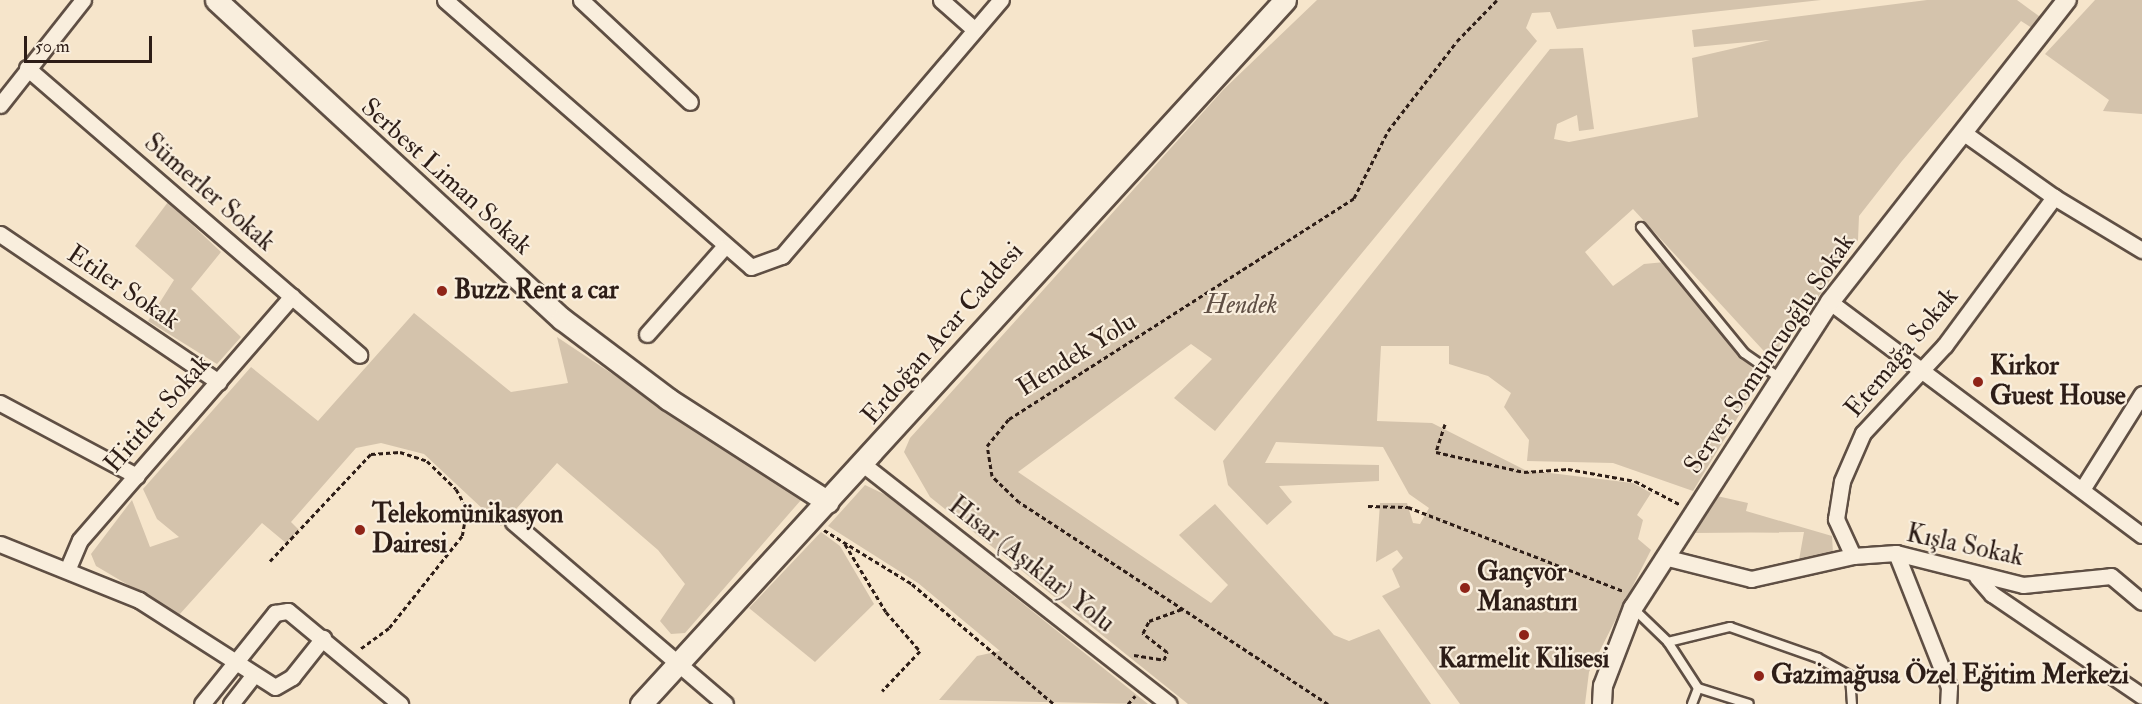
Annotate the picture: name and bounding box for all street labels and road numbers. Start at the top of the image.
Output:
street label: Serbest Liman Sokak [354,92,538,262]
street label: Sümerler Sokak [137,128,281,258]
street label: Server Somuncuoğlu Sokak [1678,228,1862,480]
street label: Erdoğan Acar Caddesi [856,237,1030,431]
street label: Etiler Sokak [61,239,185,337]
street label: Etemağa Sokak [1839,282,1965,424]
street label: Hendek Yolu [1012,306,1142,404]
street label: Hititler Sokak [98,348,218,480]
street label: Hisar (Aşıklar) Yolu [942,490,1120,640]
street label: Kışla Sokak [1904,518,2026,574]

